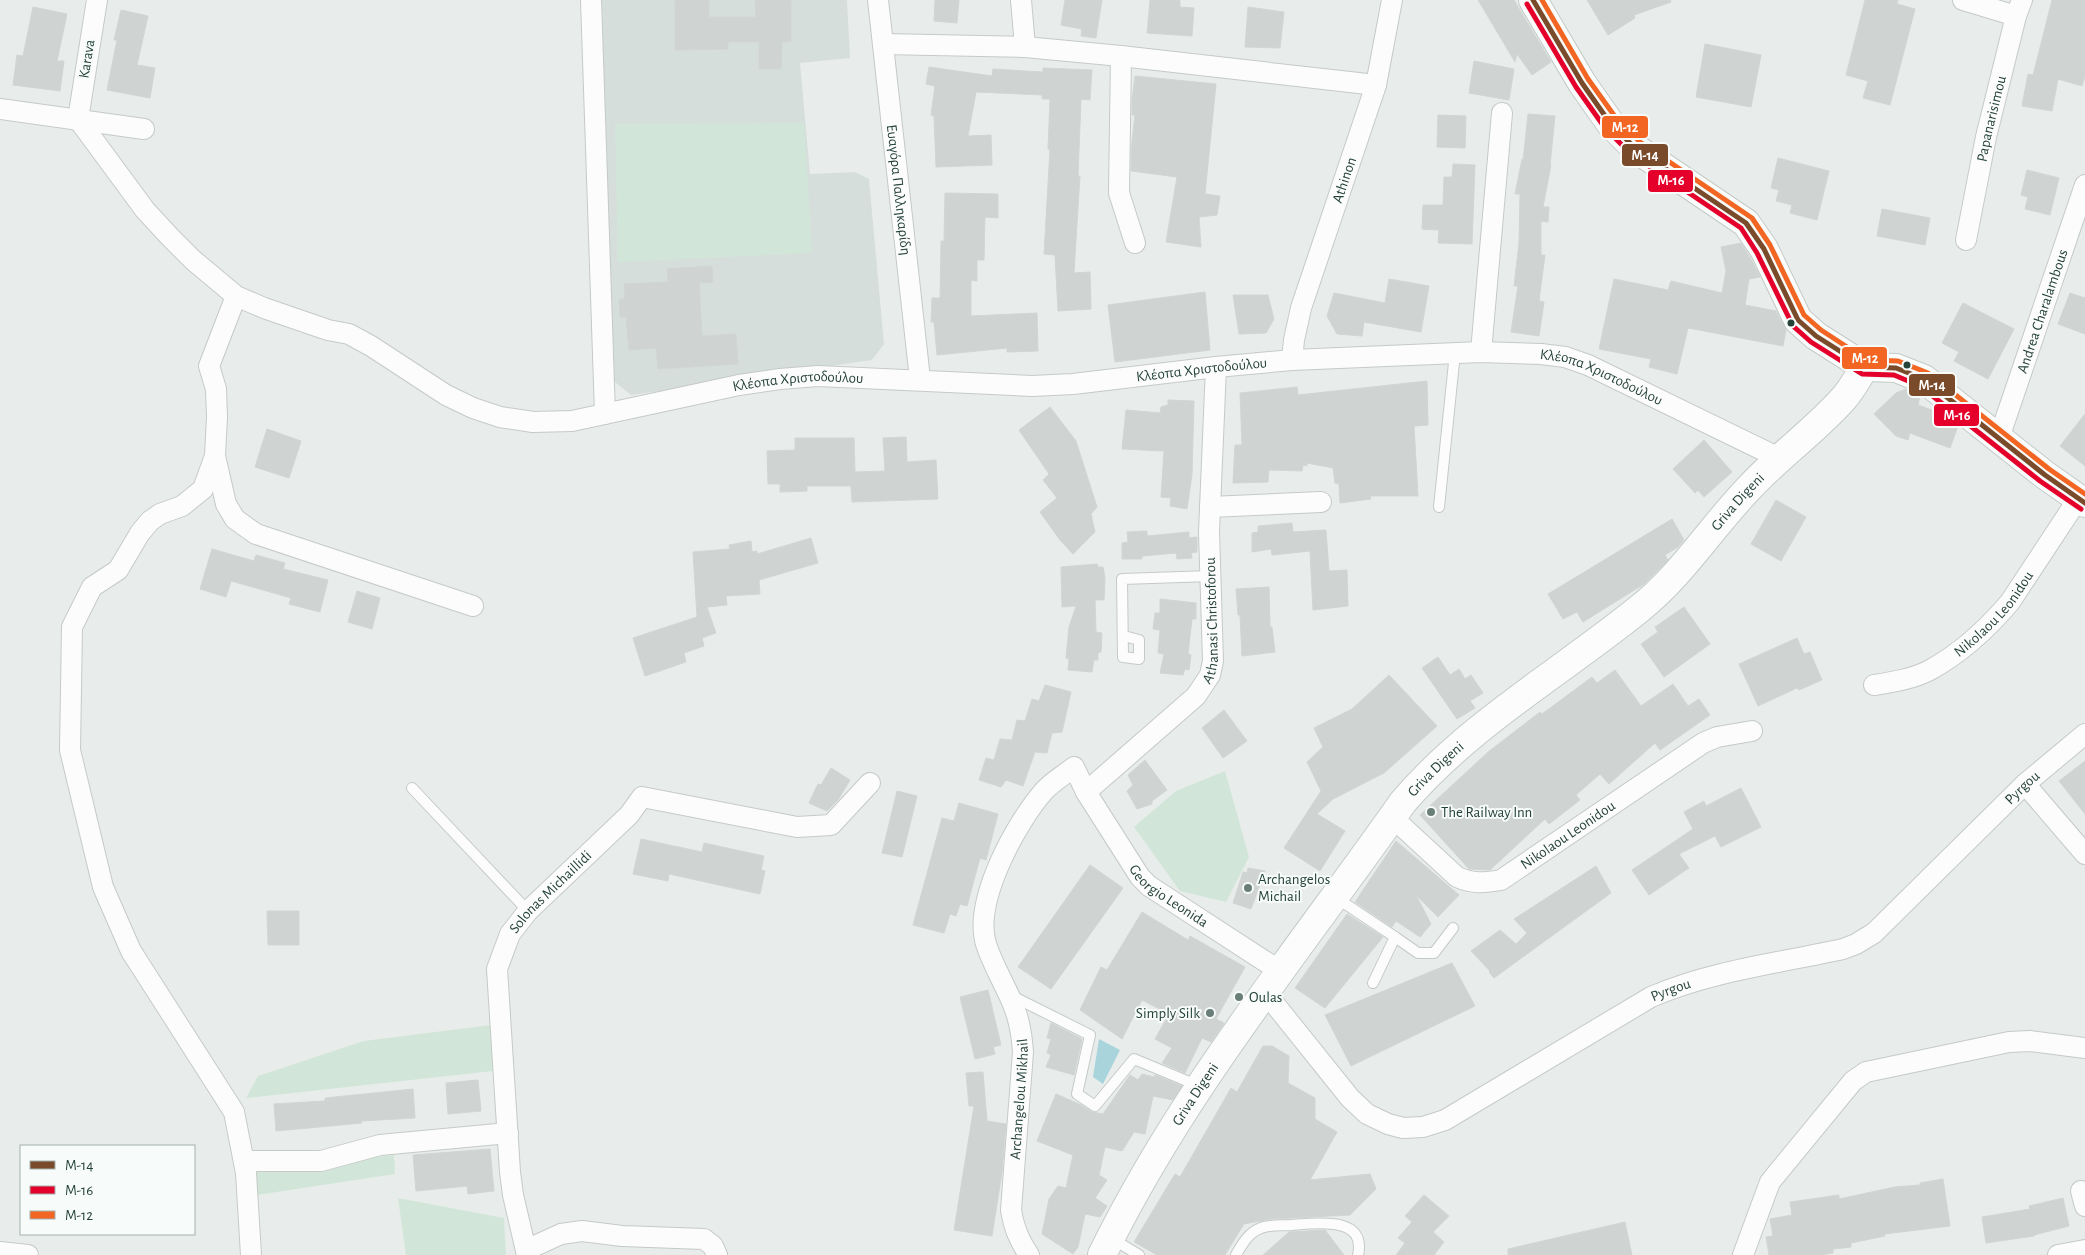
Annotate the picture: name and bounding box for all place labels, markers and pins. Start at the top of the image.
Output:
unlabelled marker [1786,318,1796,328]
unlabelled marker [1902,360,1912,370]
place label: The Railway Inn [1441,805,1532,820]
marker: The Railway Inn [1425,806,1437,818]
place label: Archangelos Michail [1258,872,1330,904]
marker: Archangelos Michail [1242,882,1254,894]
place label: Oulas [1249,990,1282,1005]
marker: Oulas [1233,991,1245,1003]
place label: Simply Silk [1136,1006,1200,1021]
marker: Simply Silk [1204,1007,1216,1019]

